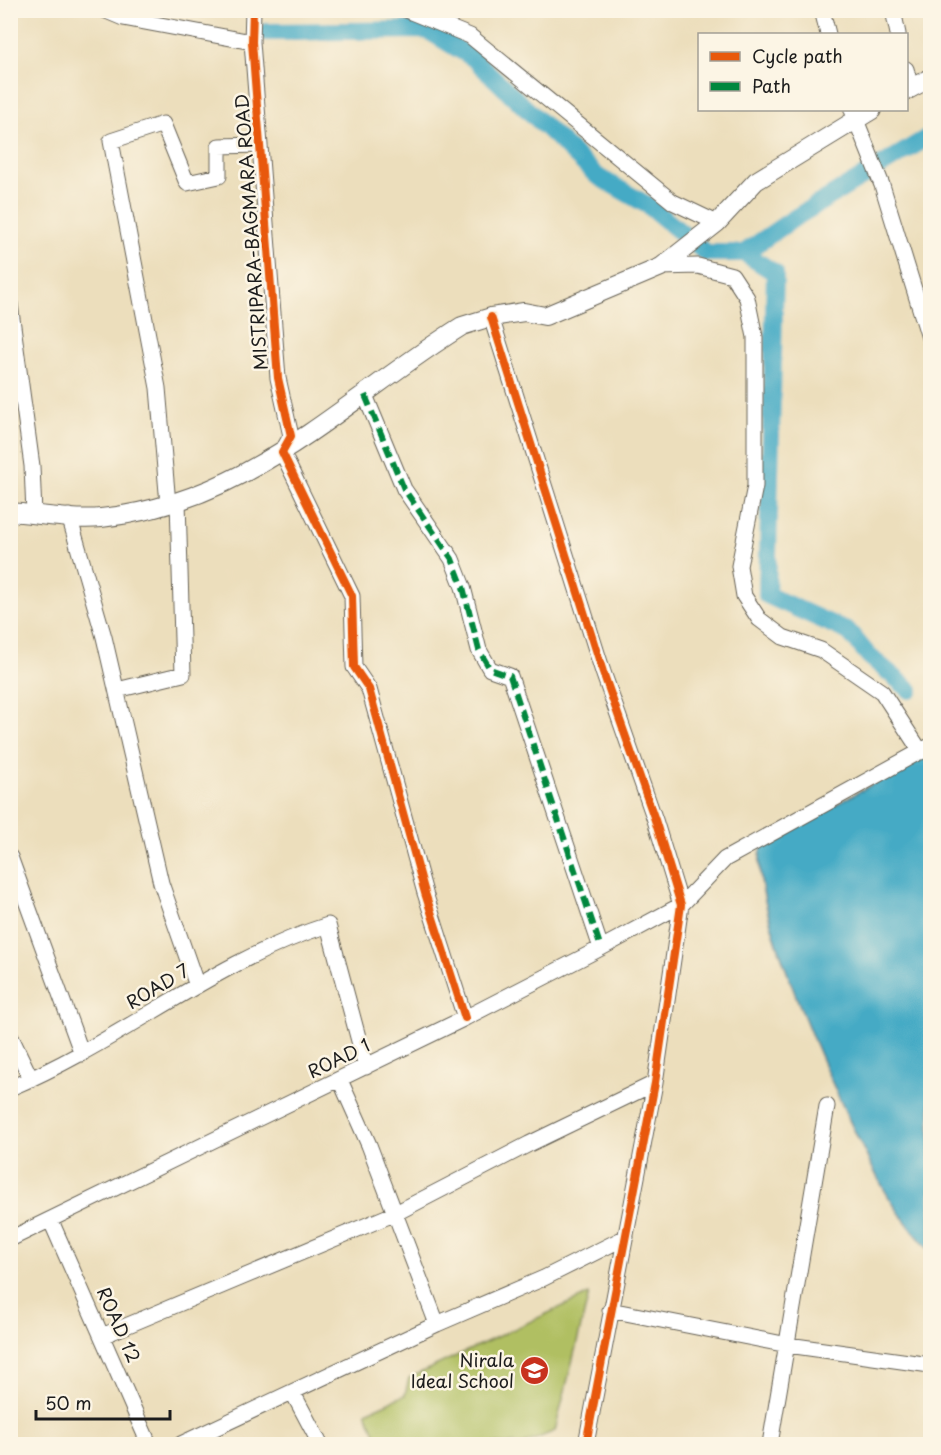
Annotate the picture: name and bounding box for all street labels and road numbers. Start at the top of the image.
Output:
street label: MISTRIPARA-BAGMARA ROAD [227,93,274,371]
street label: ROAD 7 [120,956,194,1015]
street label: ROAD 1 [303,1031,374,1084]
street label: ROAD 12 [91,1282,148,1366]

